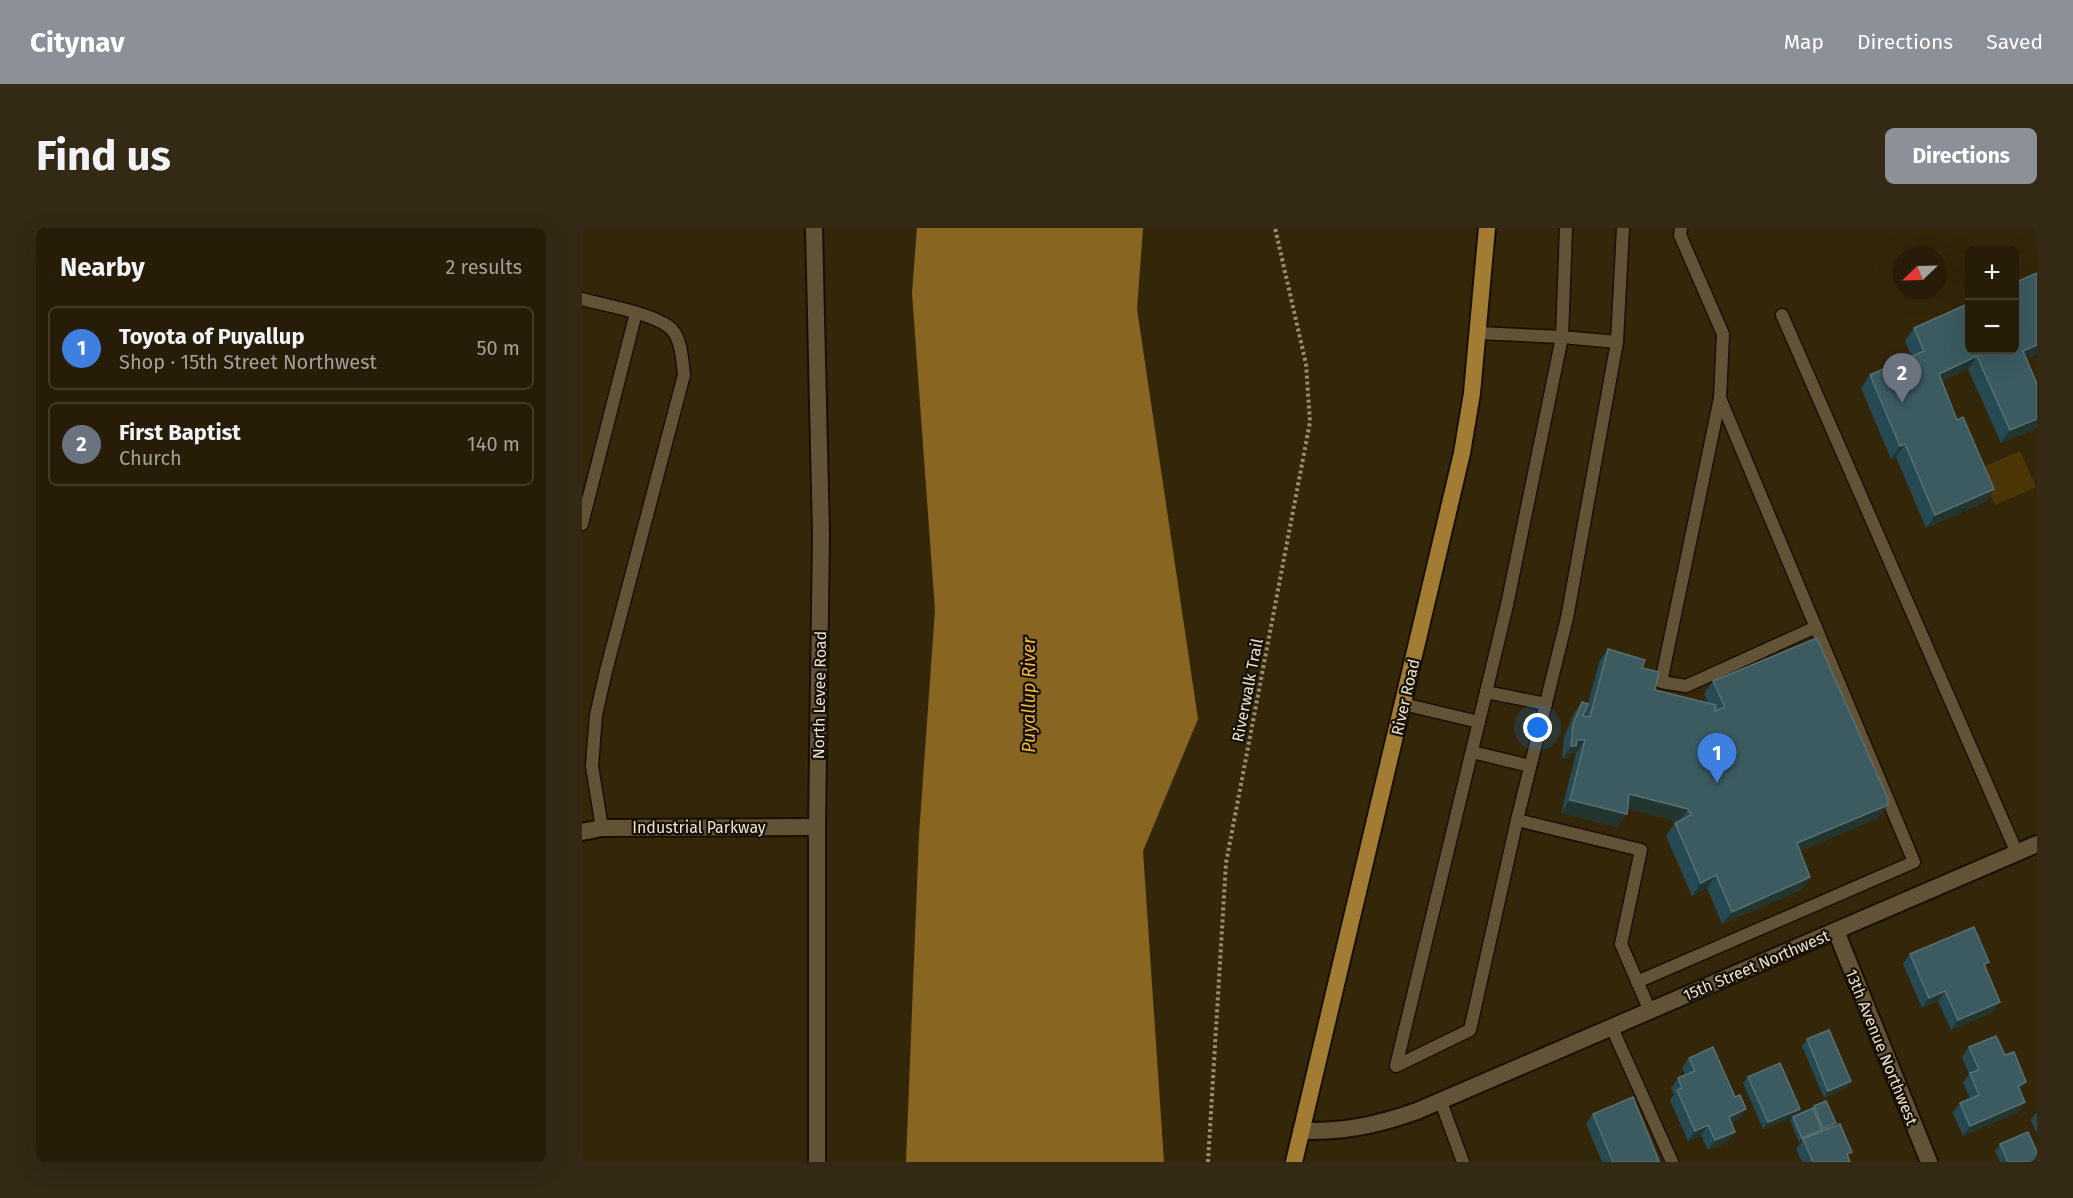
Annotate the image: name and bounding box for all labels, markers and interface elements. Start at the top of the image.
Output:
text: Citynav [30,26,125,59]
text: Map [1784,29,1824,55]
text: Directions [1857,29,1953,55]
text: Saved [1986,29,2043,55]
button: Directions [1885,128,2037,184]
text: Find us [36,131,171,181]
north arrow [1893,246,1947,300]
map controls [1965,246,2019,354]
button: + [1965,246,2019,300]
text: Nearby [60,252,145,283]
text: 2 results [445,255,522,279]
button: − [1965,300,2019,354]
text: Toyota of Puyallup [119,323,305,350]
text: 1 [77,336,86,360]
text: 50 m [476,336,520,360]
text: Shop · 15th Street Northwest [119,350,377,374]
pin: 2 [1882,354,1922,403]
text: First Baptist [119,419,241,446]
text: 2 [76,432,87,456]
text: 140 m [467,432,520,456]
text: Church [119,446,182,470]
street label: North Levee Road [809,631,830,759]
water label: Puyallup River [1018,636,1040,753]
street label: Riverwalk Trail [1228,636,1267,744]
street label: River Road [1387,657,1424,737]
your location [1523,713,1552,742]
pin: 1 [1698,734,1736,783]
street label: Industrial Parkway [632,818,766,837]
street label: 15th Street Northwest [1680,926,1832,1005]
street label: 13th Avenue Northwest [1842,966,1922,1128]

